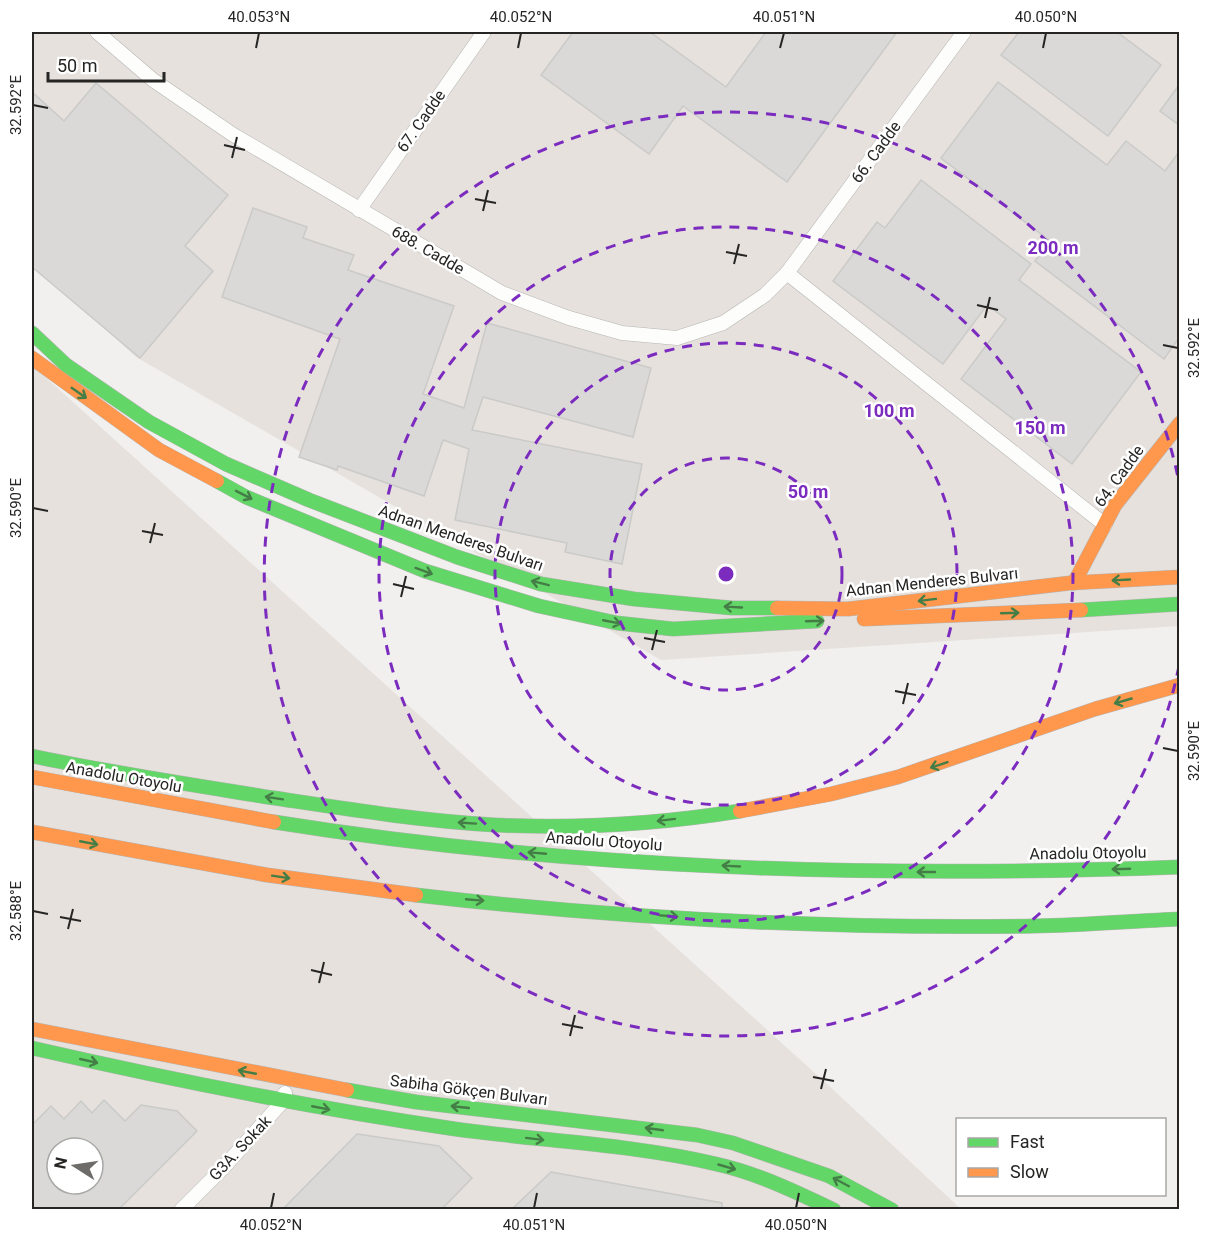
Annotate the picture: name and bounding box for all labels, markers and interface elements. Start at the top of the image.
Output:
text: 40.053°N [228,8,290,26]
text: 40.052°N [490,8,552,26]
text: 40.051°N [753,8,815,26]
text: 40.050°N [1015,8,1077,26]
scale bar [48,45,164,83]
text: 50 m [57,55,97,76]
text: 32.592°E [7,74,25,135]
street label: 67. Cadde [393,86,449,156]
street label: 66. Cadde [847,117,905,187]
street label: 688. Cadde [388,222,468,278]
text: 200 m [1027,237,1079,258]
text: 32.592°E [1185,317,1203,378]
one-way arrow [70,387,86,399]
text: 100 m [863,400,915,421]
text: 150 m [1014,417,1066,438]
street label: 64. Cadde [1090,441,1148,511]
text: 32.590°E [7,477,25,538]
text: 50 m [788,481,828,502]
one-way arrow [235,490,253,501]
street label: Adnan Menderes Bulvarı [376,501,546,575]
centre of rings [716,564,736,584]
street label: Adnan Menderes Bulvarı [845,564,1019,600]
one-way arrow [414,566,433,577]
one-way arrow [1112,575,1132,586]
one-way arrow [530,577,549,589]
one-way arrow [918,595,938,606]
one-way arrow [723,602,743,613]
one-way arrow [999,608,1019,619]
one-way arrow [804,616,824,627]
one-way arrow [602,617,621,628]
one-way arrow [1114,696,1133,707]
text: 32.590°E [1185,720,1203,781]
street label: Anadolu Otoyolu [65,757,183,797]
one-way arrow [930,760,949,771]
one-way arrow [264,793,284,804]
one-way arrow [657,814,676,825]
one-way arrow [458,817,478,828]
street label: Anadolu Otoyolu [545,827,663,855]
one-way arrow [79,838,98,849]
street label: Anadolu Otoyolu [1029,842,1147,864]
one-way arrow [527,847,547,858]
one-way arrow [722,860,742,871]
one-way arrow [1112,863,1132,875]
one-way arrow [917,866,937,878]
one-way arrow [271,871,290,882]
text: 32.588°E [7,880,25,941]
one-way arrow [464,895,484,906]
one-way arrow [658,911,678,922]
one-way arrow [78,1056,98,1067]
one-way arrow [238,1066,258,1077]
street label: Sabiha Gökçen Bulvarı [389,1071,549,1109]
one-way arrow [451,1101,471,1112]
one-way arrow [311,1103,330,1114]
street label: G3A. Sokak [205,1111,276,1184]
legend [956,1118,1166,1196]
one-way arrow [645,1124,664,1135]
text: Fast [1010,1131,1045,1152]
one-way arrow [524,1133,544,1144]
north arrow [45,1136,105,1196]
text: N [50,1155,71,1170]
text: Slow [1010,1161,1049,1182]
one-way arrow [718,1162,737,1173]
one-way arrow [832,1176,850,1187]
text: 40.052°N [240,1216,302,1234]
text: 40.051°N [503,1216,565,1234]
text: 40.050°N [765,1216,827,1234]

